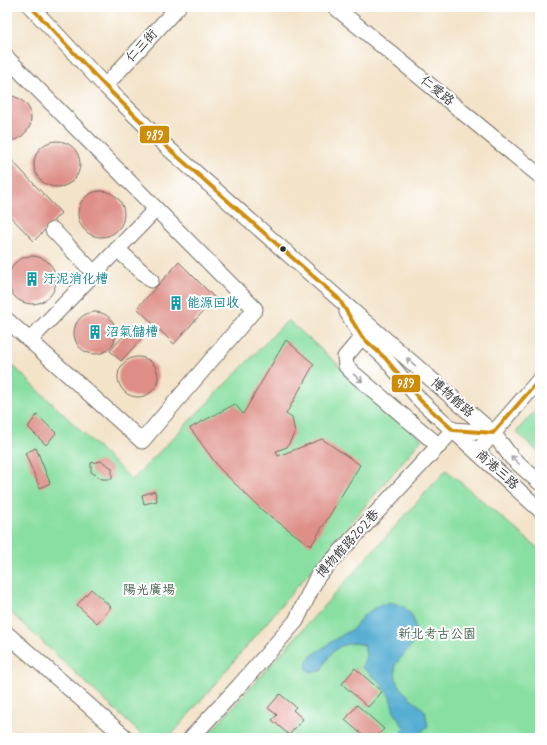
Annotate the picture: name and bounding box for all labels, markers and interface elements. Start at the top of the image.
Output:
street label: 仁三街 [122,26,162,66]
street label: 仁愛路 [416,72,458,110]
line badge: 989 [139,125,170,144]
text: 989 [146,129,164,143]
unlabelled marker [278,244,288,254]
building icon: 汙泥消化槽 [24,271,40,287]
place label: 汙泥消化槽 [43,271,108,288]
building icon: 能源回收 [168,295,184,311]
place label: 能源回收 [187,295,239,312]
building icon: 沼氣儲槽 [87,324,103,340]
place label: 沼氣儲槽 [106,324,158,341]
one-way arrow [406,357,416,366]
one-way arrow [353,373,364,382]
line badge: 989 [391,374,421,393]
street label: 博物館路 [427,375,477,421]
text: 989 [397,377,415,391]
street label: 商港三路 [472,446,522,494]
one-way arrow [510,455,520,465]
street label: 博物館路202巷 [313,506,383,582]
park label: 陽光廣場 [123,582,175,599]
park label: 新北考古公園 [398,626,476,643]

